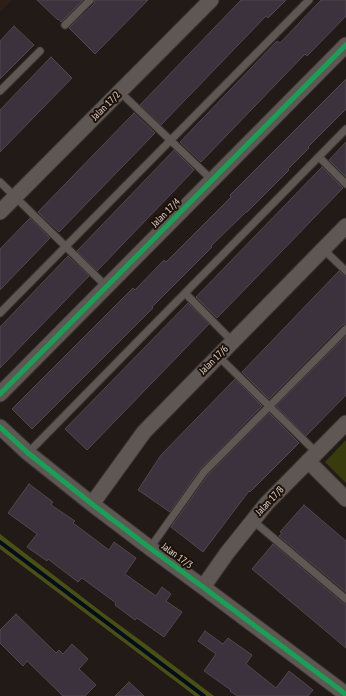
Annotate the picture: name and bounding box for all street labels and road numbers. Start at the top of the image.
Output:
street label: Jalan 17/2 [89,89,123,123]
street label: Jalan 17/4 [149,196,183,230]
street label: Jalan 17/6 [197,343,231,377]
street label: Jalan 17/8 [253,484,287,518]
street label: Jalan 17/3 [159,541,195,571]

